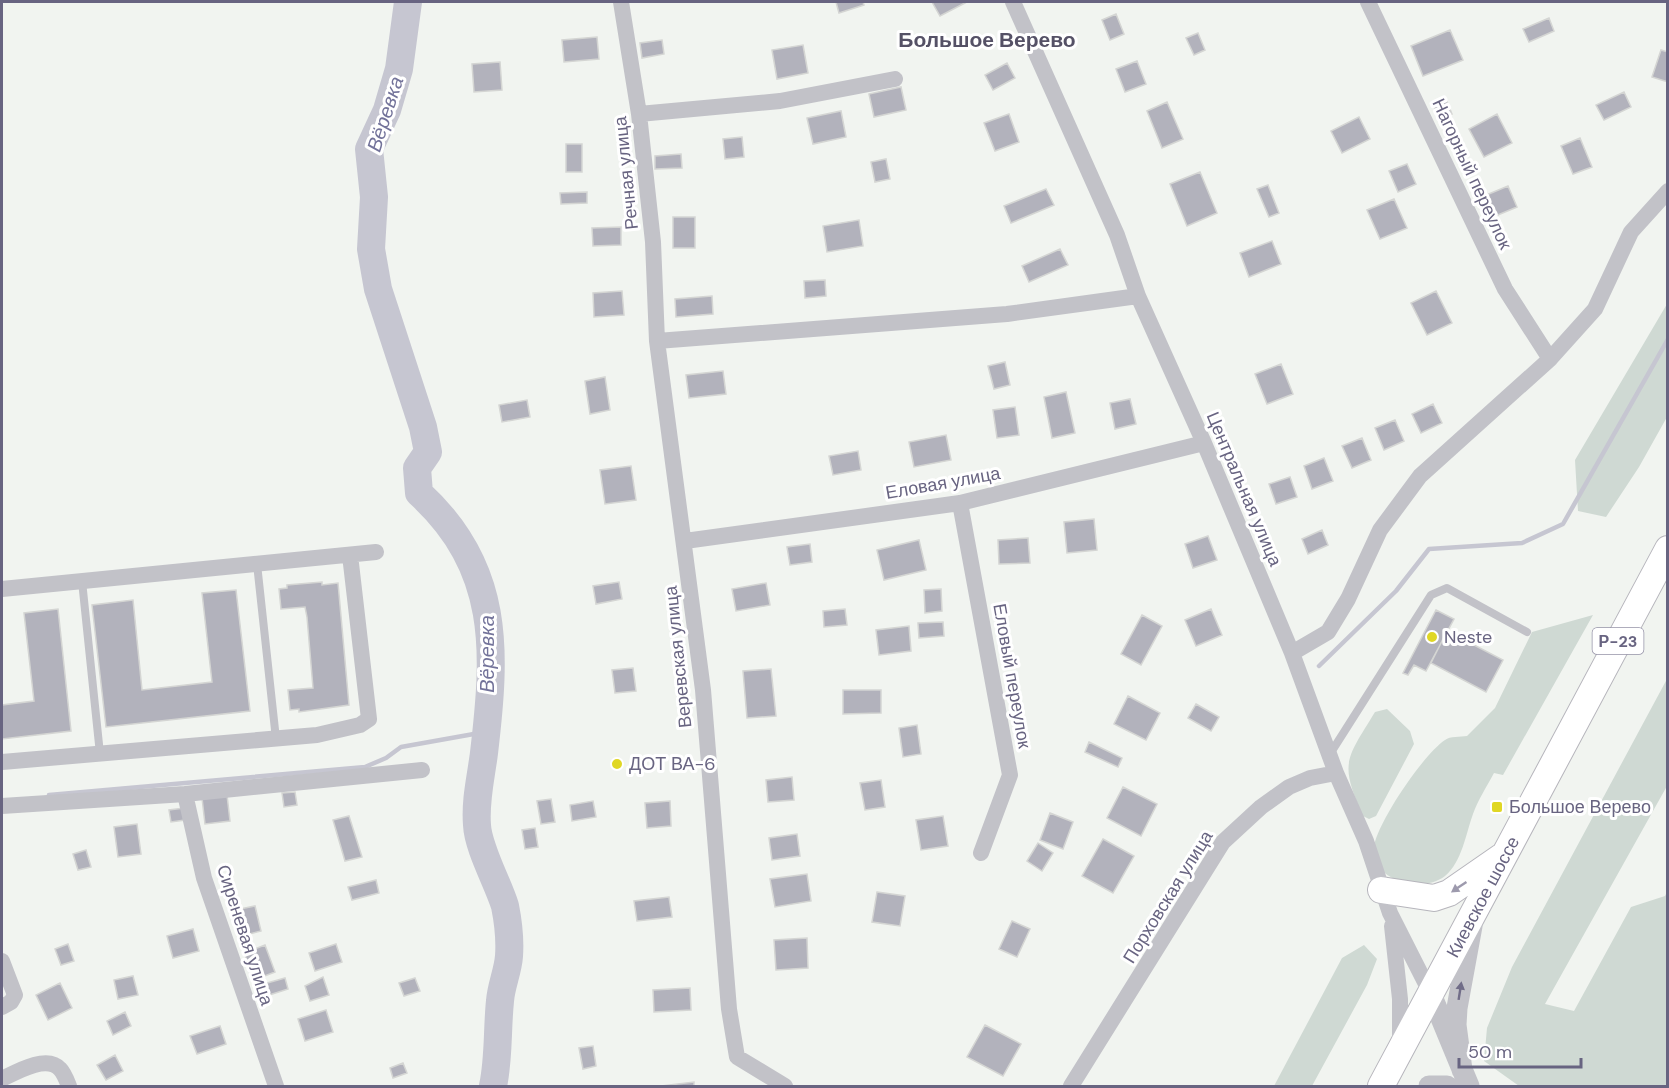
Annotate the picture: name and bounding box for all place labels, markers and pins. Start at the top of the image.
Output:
place label: Neste [1444,625,1492,649]
marker: Neste [1425,630,1439,644]
place label: ДОТ ВА-6 [629,752,715,776]
marker: ДОТ ВА-6 [610,757,624,771]
place label: Большое Верево [1509,795,1651,819]
marker: Большое Верево [1490,800,1504,814]

